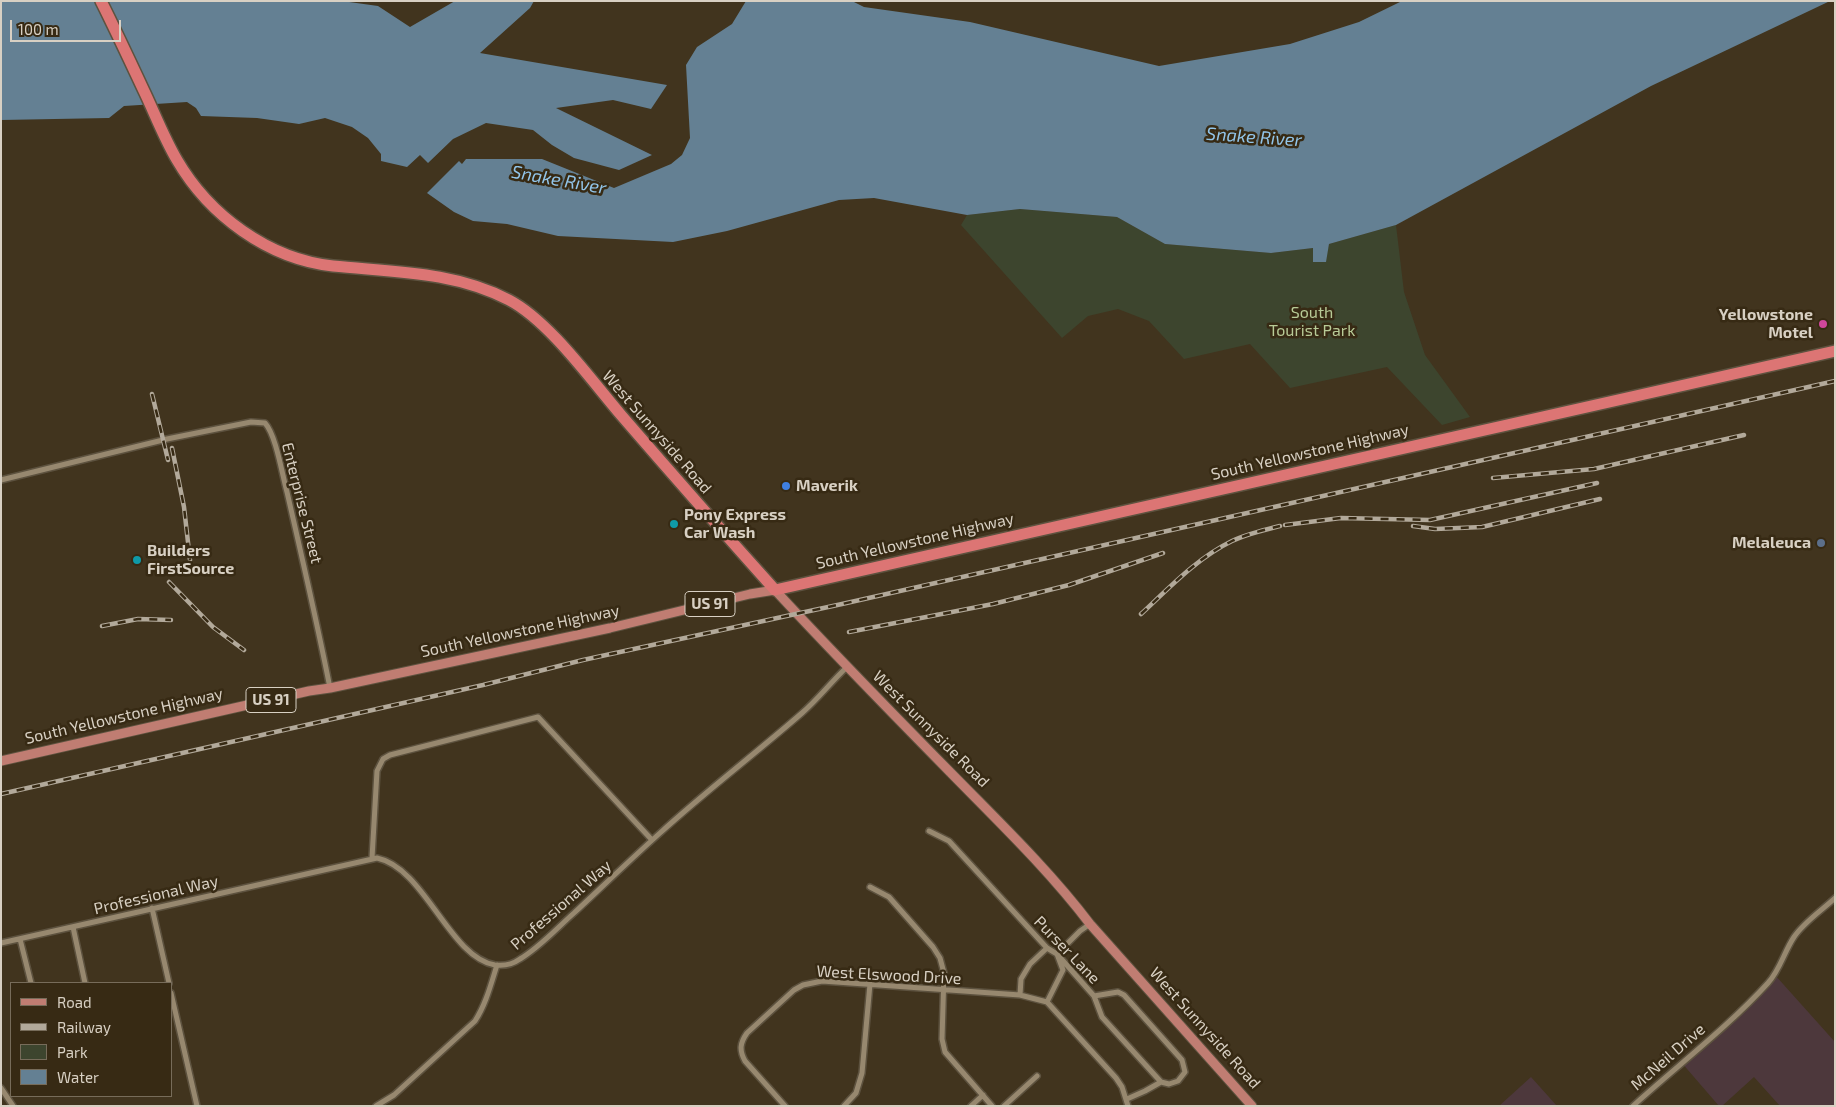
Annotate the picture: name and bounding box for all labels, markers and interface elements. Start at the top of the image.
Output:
scale bar [12,10,124,42]
text: 100 m [18,20,59,38]
water label: Snake River [1206,123,1302,151]
water label: Snake River [510,161,608,199]
park label: South Tourist Park [1269,303,1355,341]
place label: Yellowstone Motel [1719,305,1813,343]
marker: Yellowstone Motel [1817,318,1829,330]
street label: West Sunnyside Road [598,367,716,497]
street label: South Yellowstone Highway [1209,420,1411,484]
street label: Enterprise Street [278,441,326,565]
place label: Maverik [796,476,858,496]
marker: Maverik [780,480,792,492]
place label: Pony Express Car Wash [684,505,786,543]
street label: South Yellowstone Highway [814,509,1016,573]
marker: Pony Express Car Wash [668,518,680,530]
place label: Melaleuca [1732,533,1811,553]
marker: Melaleuca [1815,537,1827,549]
place label: Builders FirstSource [147,541,234,579]
marker: Builders FirstSource [131,554,143,566]
road number: US 91 [685,592,735,616]
street label: South Yellowstone Highway [419,601,621,661]
street label: West Sunnyside Road [869,667,993,791]
street label: South Yellowstone Highway [23,684,225,748]
road number: US 91 [246,688,296,712]
street label: Professional Way [507,856,615,954]
street label: Professional Way [92,871,220,919]
street label: Purser Lane [1030,912,1104,988]
street label: West Elswood Drive [816,962,962,988]
street label: West Sunnyside Road [1145,963,1265,1093]
legend [10,982,172,1097]
text: Road [57,993,92,1011]
text: Railway [57,1018,111,1036]
street label: McNeil Drive [1627,1020,1709,1094]
text: Park [57,1043,88,1061]
text: Water [57,1068,99,1086]

